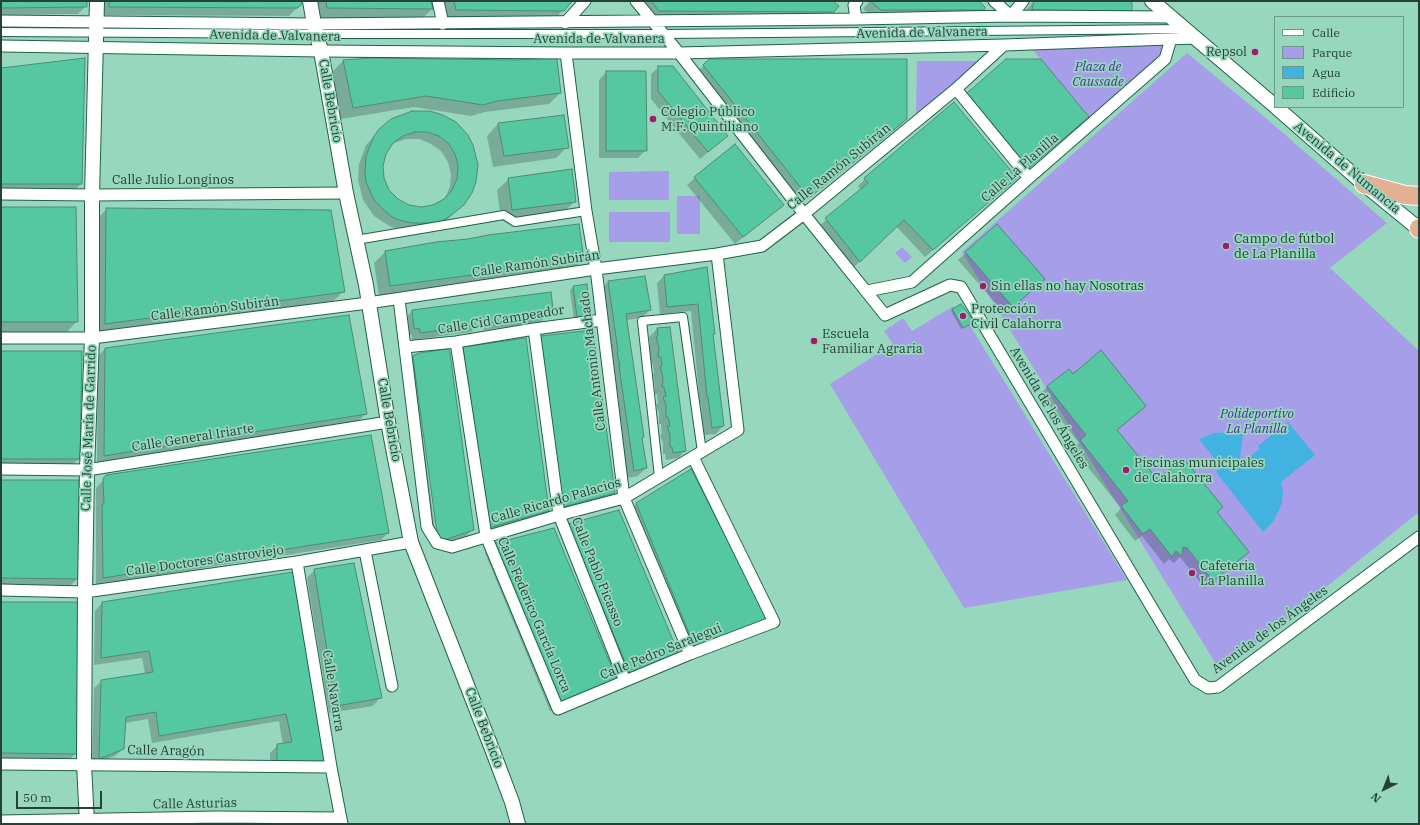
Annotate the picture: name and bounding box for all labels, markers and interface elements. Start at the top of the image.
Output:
legend [1274,16,1404,108]
street label: Avenida de Valvanera [856,24,988,42]
text: Calle [1312,25,1340,40]
street label: Avenida de Valvanera [209,27,341,45]
street label: Avenida de Valvanera [533,31,665,47]
place label: Repsol [1206,44,1247,60]
text: Parque [1312,45,1352,60]
marker: Repsol [1250,47,1260,57]
street label: Calle Bebricio [315,58,345,144]
park label: Plaza de Caussade [1072,59,1124,90]
text: Agua [1312,65,1341,80]
text: Edificio [1312,85,1355,100]
place label: Colegio Público M.F. Quintiliano [661,104,758,135]
marker: Colegio Público M.F. Quintiliano [648,114,658,124]
street label: Avenida de Numancia [1290,119,1404,217]
street label: Calle Ramón Subirán [784,120,894,214]
street label: Calle La Planilla [978,130,1062,206]
street label: Calle Julio Longinos [112,172,234,188]
place label: Campo de fútbol de La Planilla [1234,231,1334,262]
marker: Campo de fútbol de La Planilla [1221,241,1231,251]
street label: Calle Ramón Subirán [471,247,601,281]
place label: Sin ellas no hay Nosotras [991,278,1144,294]
marker: Sin ellas no hay Nosotras [978,281,988,291]
street label: Calle Antonio Machado [577,290,609,432]
street label: Calle Ramón Subirán [150,293,280,325]
place label: Protección Civil Calahorra [971,301,1062,332]
street label: Calle Cid Campeador [437,302,565,338]
marker: Protección Civil Calahorra [958,311,968,321]
place label: Escuela Familiar Agraria [822,326,923,357]
marker: Escuela Familiar Agraria [809,336,819,346]
street label: Avenida de los Ángeles [1006,344,1092,472]
street label: Calle José María de Garrido [78,345,100,511]
street label: Calle Bebricio [374,377,404,463]
park label: Polideportivo La Planilla [1220,406,1294,437]
street label: Calle General Iriarte [131,421,255,455]
place label: Piscinas municipales de Calahorra [1134,455,1264,486]
marker: Piscinas municipales de Calahorra [1121,465,1131,475]
street label: Calle Ricardo Palacios [489,475,623,527]
street label: Calle Pablo Picasso [568,515,626,629]
street label: Calle Federico García Lorca [494,535,574,695]
street label: Calle Doctores Castroviejo [125,542,285,580]
place label: Cafeteria La Planilla [1200,558,1264,589]
marker: Cafeteria La Planilla [1187,568,1197,578]
street label: Avenida de los Ángeles [1209,583,1331,677]
street label: Calle Pedro Saralegui [598,620,724,684]
street label: Calle Navarra [319,649,347,733]
street label: Calle Bebricio [462,686,506,770]
street label: Calle Aragón [127,743,205,759]
north arrow [1364,769,1404,809]
scale bar [18,783,104,809]
text: 50 m [23,790,52,805]
text: N [1368,790,1384,806]
street label: Calle Asturias [153,795,237,813]

